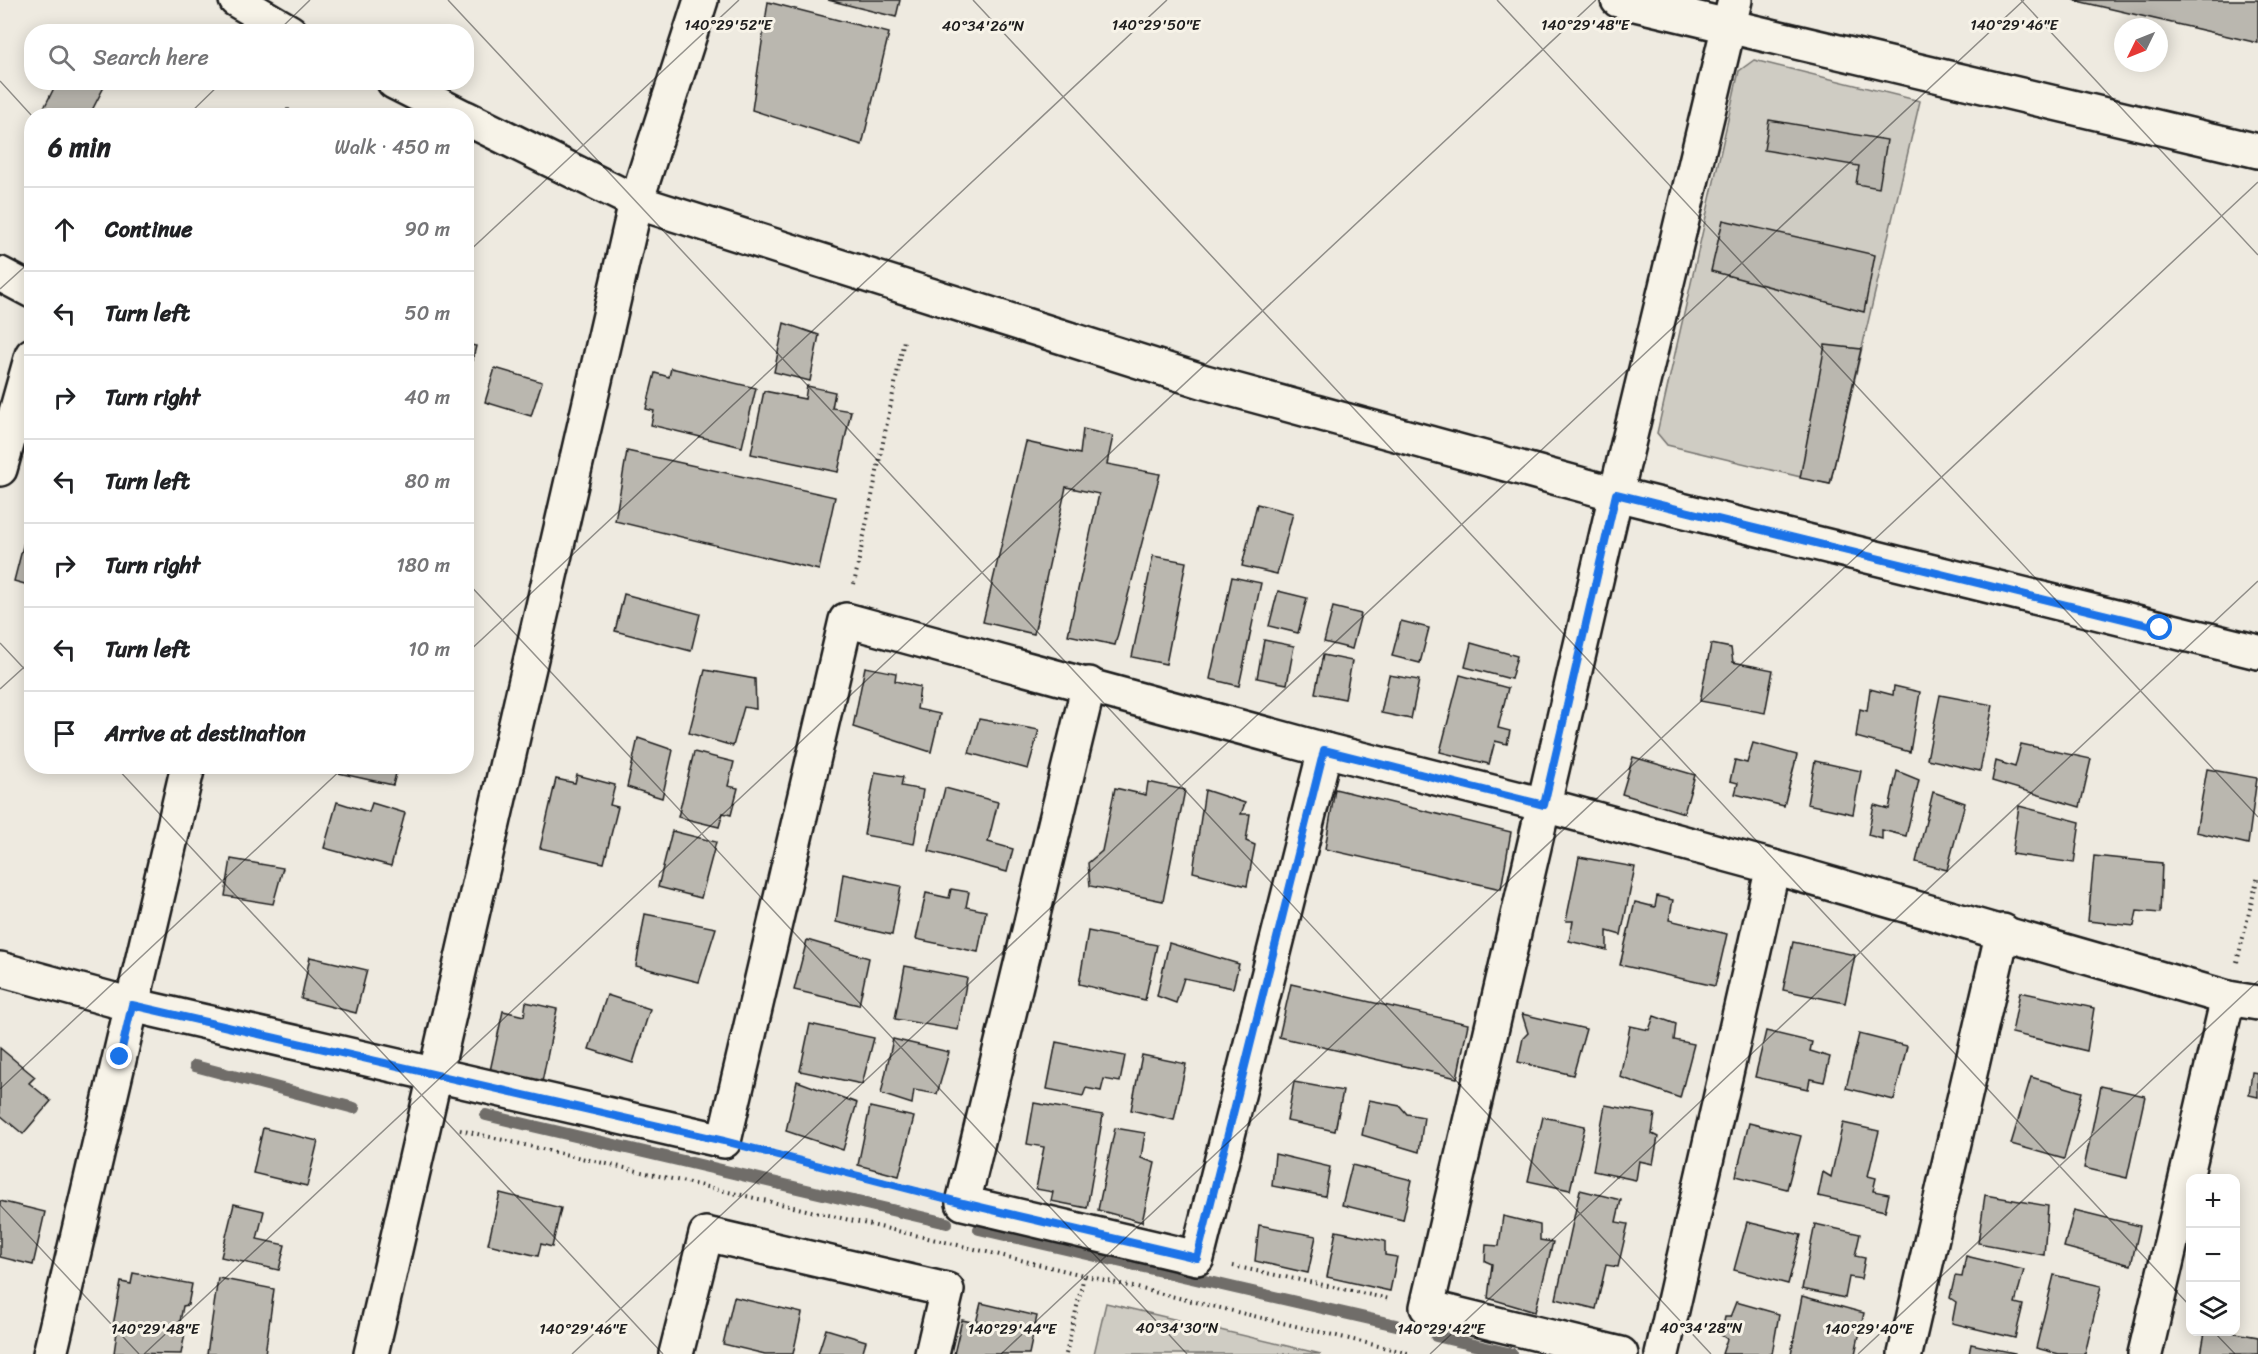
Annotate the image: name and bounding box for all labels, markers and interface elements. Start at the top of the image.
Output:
text: 140°29'52"E [684,12,773,38]
text: 140°29'50"E [1112,12,1202,38]
text: 140°29'48"E [1541,12,1631,38]
text: 140°29'46"E [1970,12,2059,38]
text: 40°34'26"N [942,13,1025,39]
north arrow [2114,18,2168,72]
search box [24,24,474,90]
text: Search here [93,38,209,77]
icon: search [45,41,78,74]
text: 6 min [48,124,111,170]
text: Walk · 450 m [335,130,450,165]
text: Continue [105,210,193,249]
text: 90 m [405,212,450,247]
icon: ahead [48,213,81,246]
text: Turn left [105,294,190,333]
text: 50 m [405,296,450,331]
icon: left [48,297,81,330]
text: Turn right [105,378,200,417]
text: 40 m [404,380,450,415]
icon: right [48,381,81,414]
text: Turn left [105,462,190,501]
text: 80 m [405,464,450,499]
icon: left [48,465,81,498]
text: Turn right [105,546,200,585]
text: 180 m [396,548,450,583]
icon: right [48,549,81,582]
route start [2146,614,2172,640]
text: Turn left [105,630,190,669]
text: 10 m [408,632,450,667]
icon: left [48,633,81,666]
text: Arrive at destination [105,714,306,753]
icon: arrive [48,717,81,750]
route end [106,1043,132,1069]
map controls [2186,1174,2240,1336]
button: + [2186,1174,2240,1228]
button: − [2186,1228,2240,1282]
button: layers [2186,1282,2240,1336]
text: 40°34'30"N [1136,1315,1219,1341]
text: 40°34'28"N [1660,1315,1743,1341]
text: 140°29'48"E [111,1316,201,1342]
text: 140°29'46"E [539,1316,628,1342]
text: 140°29'44"E [968,1316,1058,1342]
text: 140°29'42"E [1397,1316,1487,1342]
text: 140°29'40"E [1825,1316,1915,1342]

